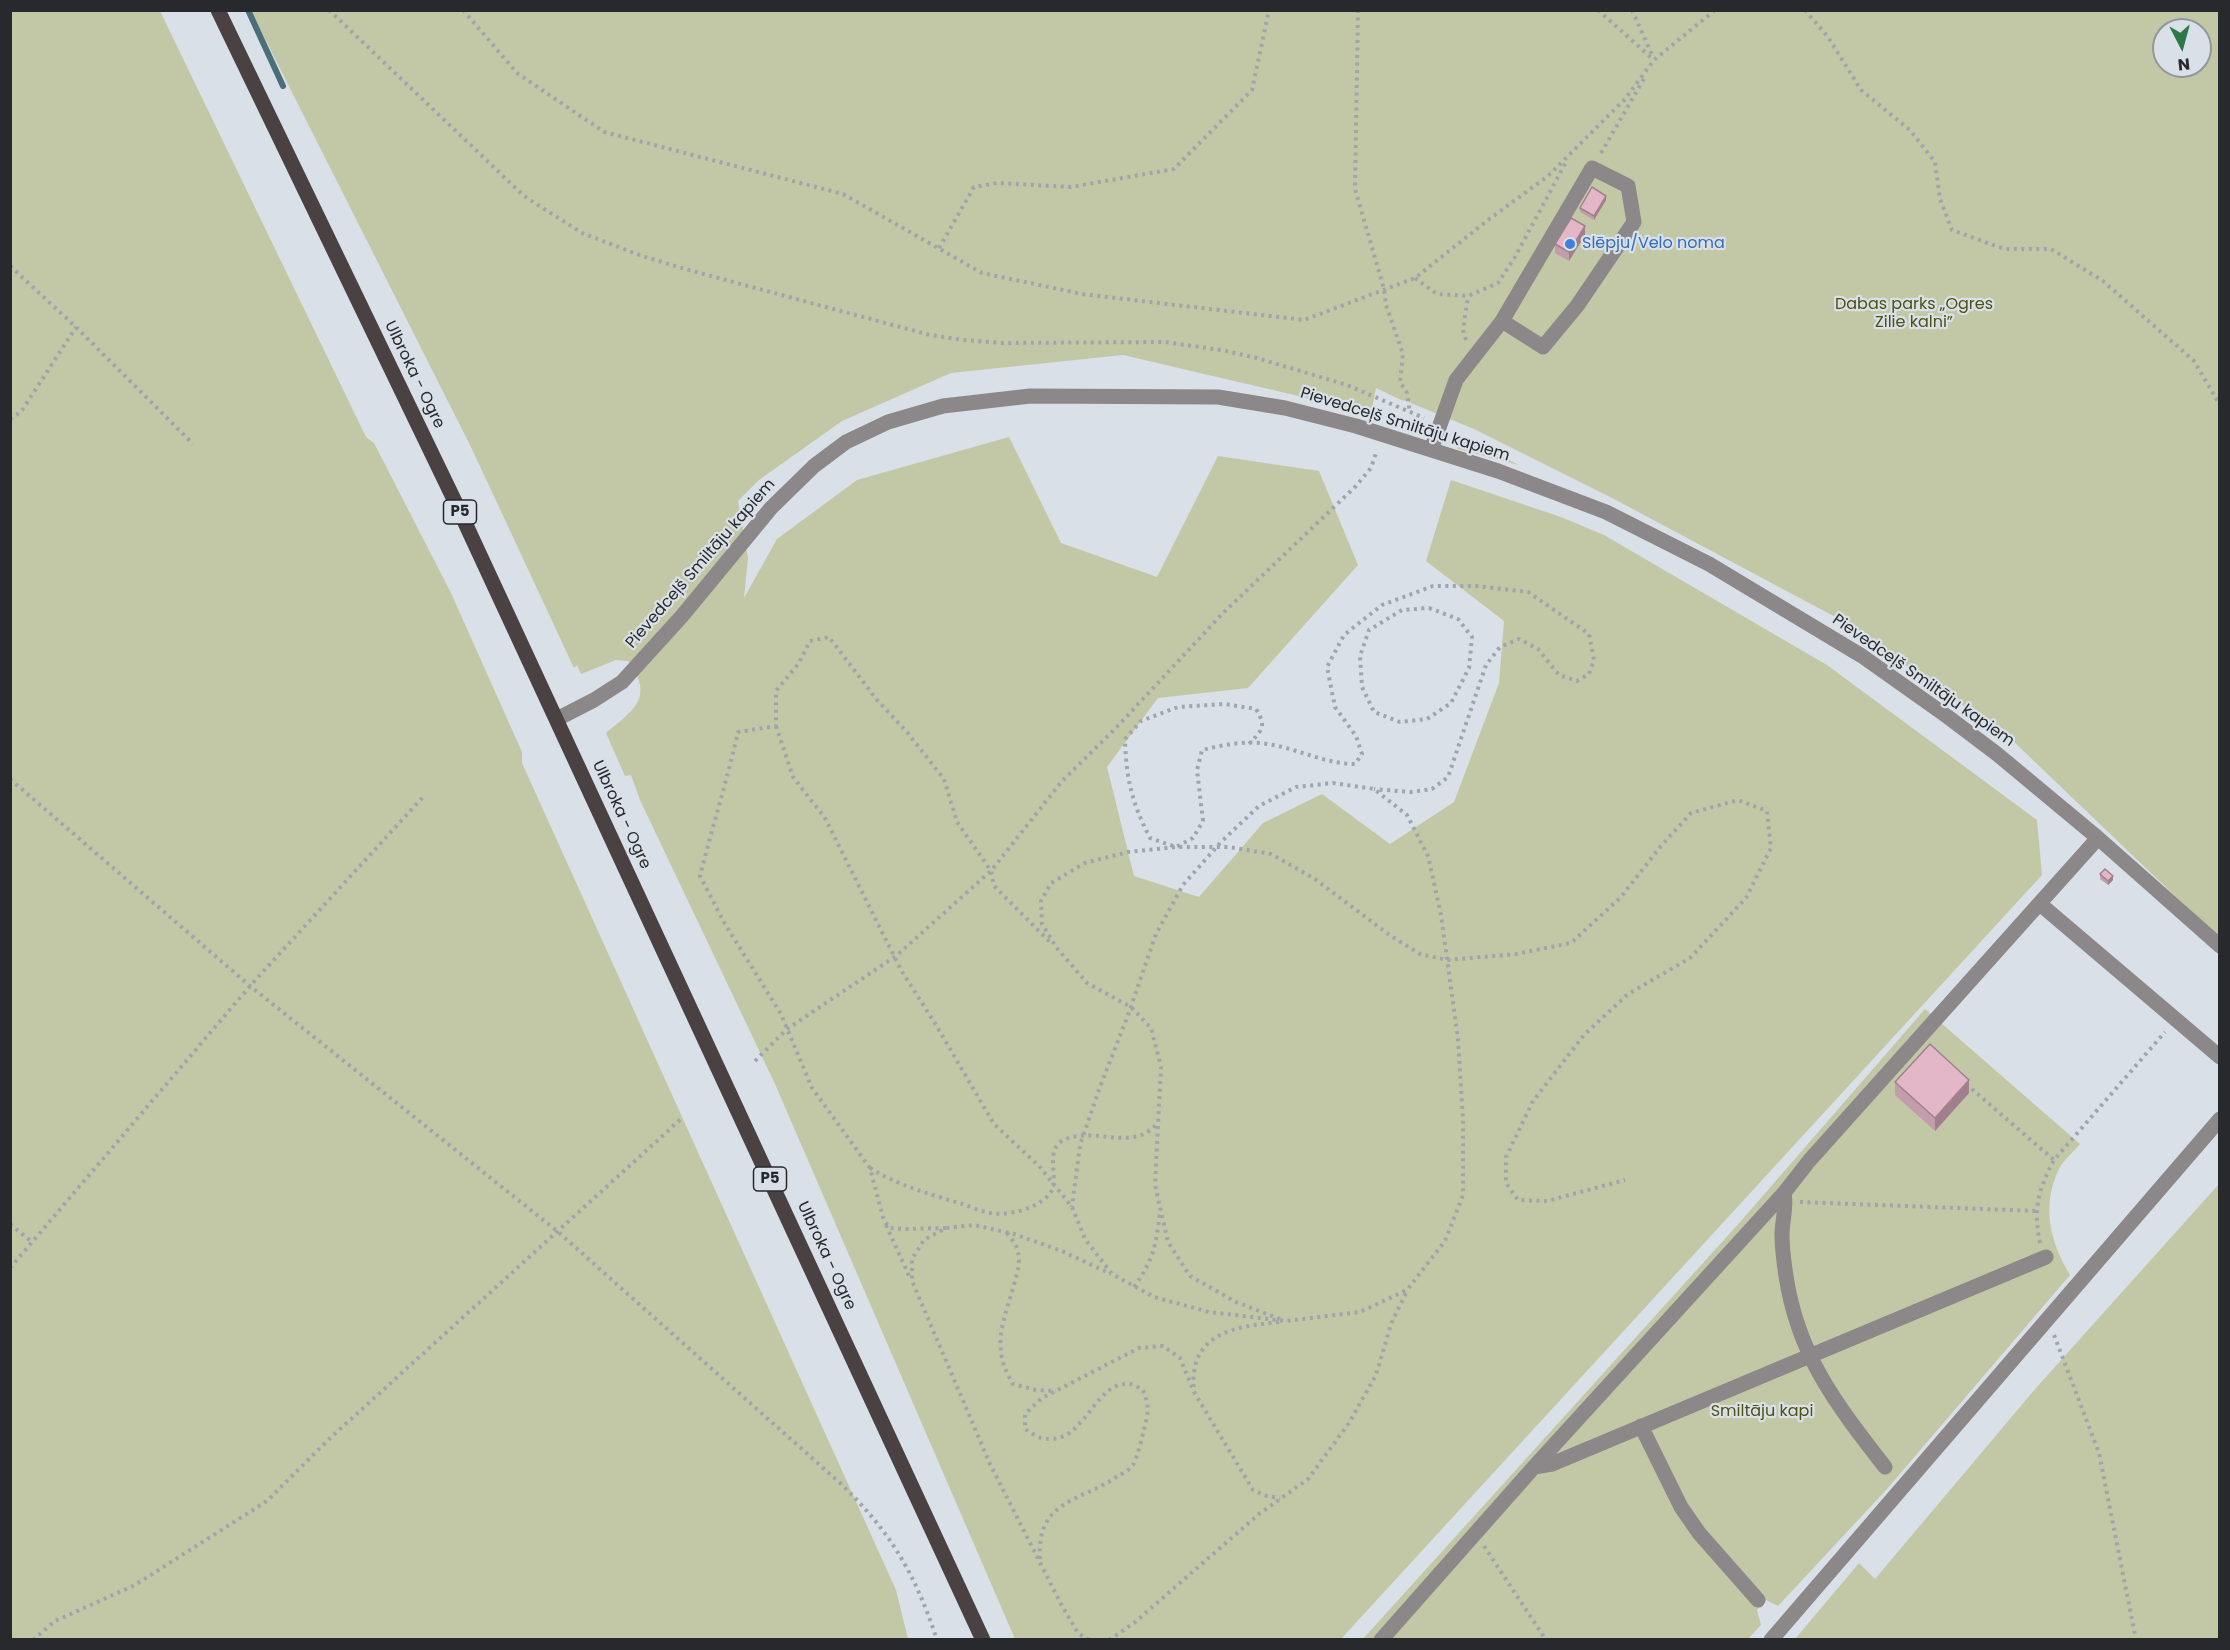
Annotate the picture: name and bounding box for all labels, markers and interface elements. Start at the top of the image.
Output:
north arrow [2152,18,2212,78]
text: N [2177,52,2191,76]
place label: Slēpju/Velo noma [1582,234,1725,254]
marker: Slēpju/Velo noma [1563,237,1577,251]
park label: Dabas parks „Ogres Zilie kalni” [1835,295,1993,333]
street label: Ulbroka - Ogre [380,318,448,432]
street label: Pievedceļš Smiltāju kapiem [1298,384,1512,466]
street label: Pievedceļš Smiltāju kapiem [622,475,780,653]
road number: P5 [444,500,476,524]
street label: Pievedceļš Smiltāju kapiem [1828,611,2018,751]
street label: Ulbroka - Ogre [587,758,655,872]
road number: P5 [754,1167,786,1191]
street label: Ulbroka - Ogre [792,1199,860,1313]
park label: Smiltāju kapi [1711,1402,1813,1422]

